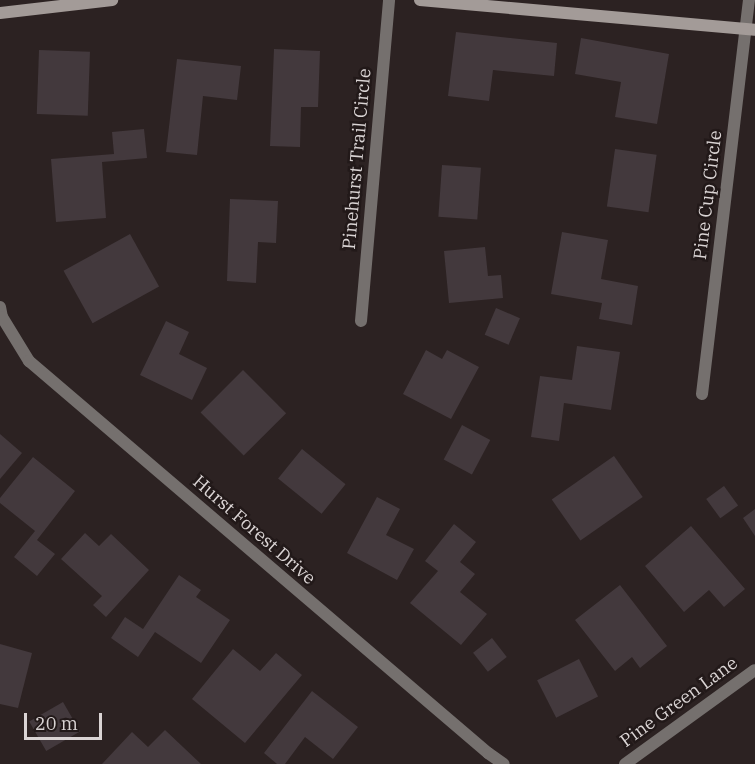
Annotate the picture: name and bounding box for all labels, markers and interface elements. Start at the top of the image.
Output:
street label: Pinehurst Trail Circle [338,68,376,250]
street label: Pine Cup Circle [689,129,727,261]
street label: Hurst Forest Drive [188,471,320,589]
street label: Pine Green Lane [616,652,742,752]
scale bar [27,701,105,739]
text: 20 m [35,712,78,735]

